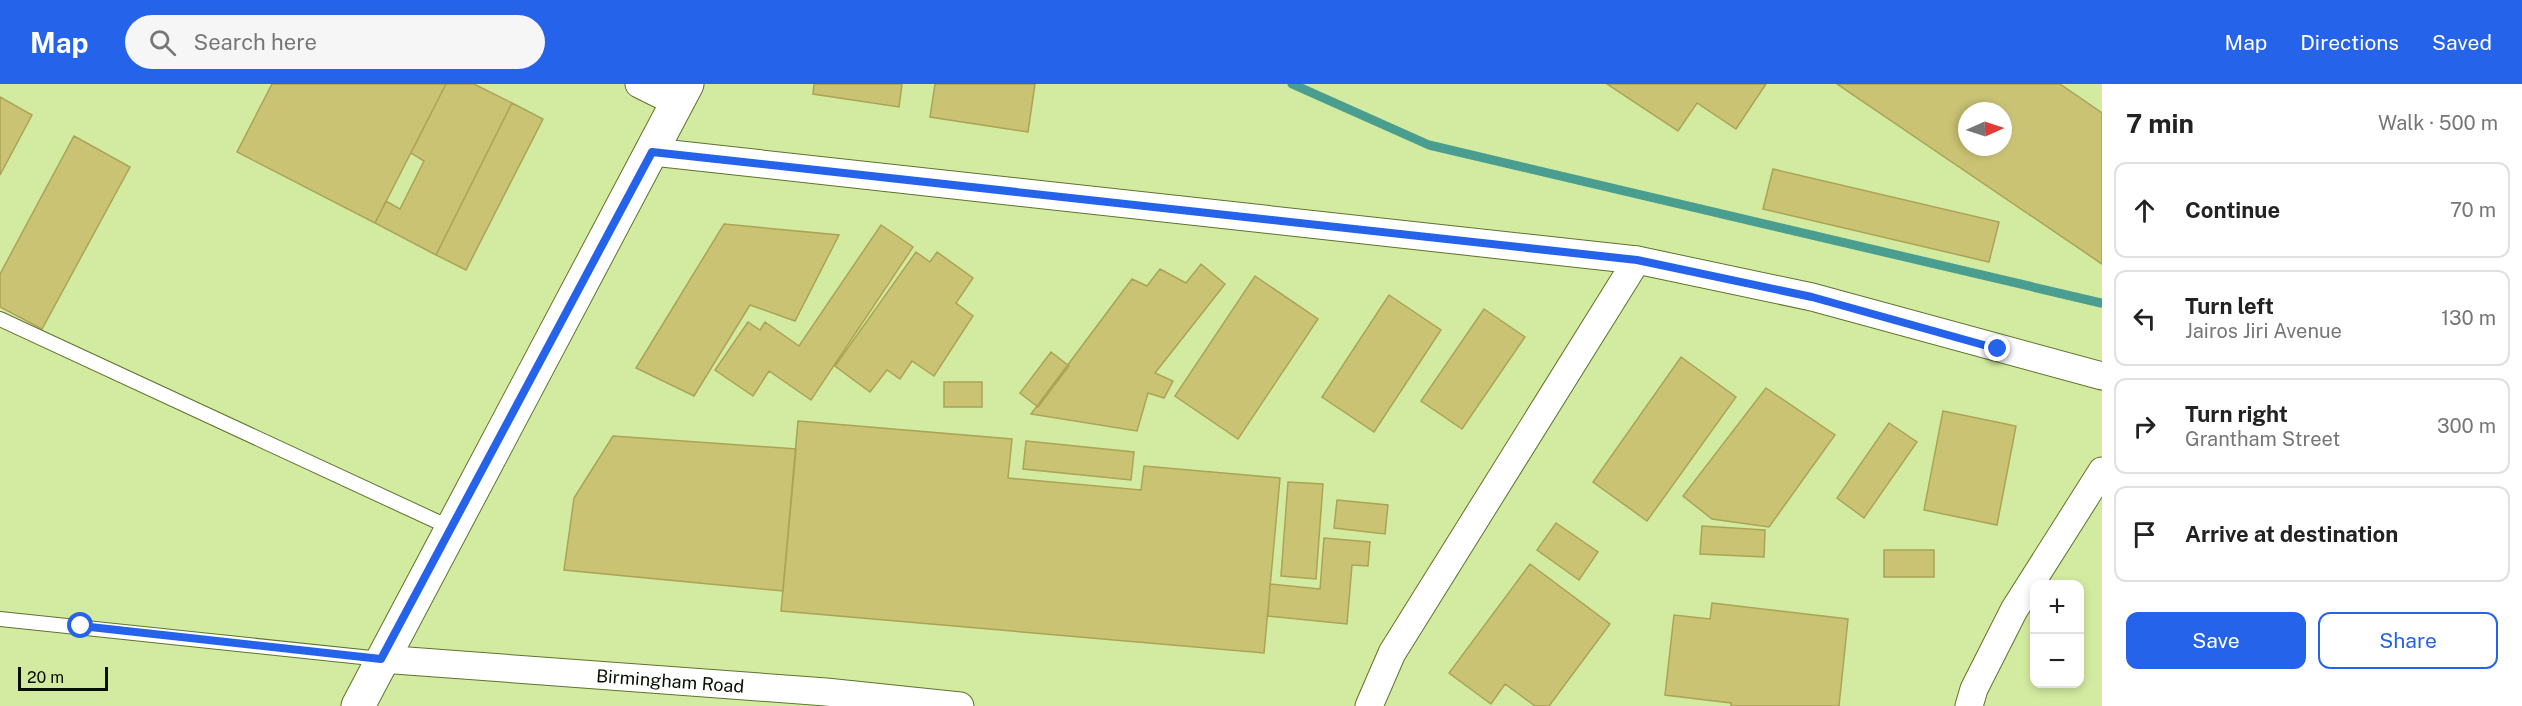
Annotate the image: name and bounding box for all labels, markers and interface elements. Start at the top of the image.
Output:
search box [125,15,545,69]
text: Map [30,26,89,59]
icon: search [146,26,179,59]
text: Search here [194,29,317,55]
text: Map [2225,30,2267,55]
text: Directions [2300,30,2399,55]
text: Saved [2432,30,2492,55]
north arrow [1958,102,2012,156]
text: 7 min [2126,108,2194,139]
text: Walk · 500 m [2378,111,2498,135]
icon: ahead [2128,194,2161,227]
text: Continue [2185,197,2280,223]
text: 70 m [2450,198,2496,222]
text: Turn left [2185,293,2274,319]
icon: left [2128,302,2161,335]
text: 130 m [2441,306,2496,330]
text: Jairos Jiri Avenue [2185,319,2342,343]
route end [1984,335,2010,361]
text: Turn right [2185,401,2288,427]
icon: right [2128,410,2161,443]
text: 300 m [2437,414,2496,438]
text: Grantham Street [2185,427,2340,451]
icon: arrive [2128,518,2161,551]
text: Arrive at destination [2185,521,2398,547]
map controls [2030,580,2084,688]
button: + [2030,580,2084,634]
route start [67,612,93,638]
button: Save [2126,612,2306,669]
button: Share [2318,612,2498,669]
button: − [2030,634,2084,688]
scale bar [18,664,108,692]
street label: Birmingham Road [595,664,745,696]
text: 20 m [27,668,64,687]

